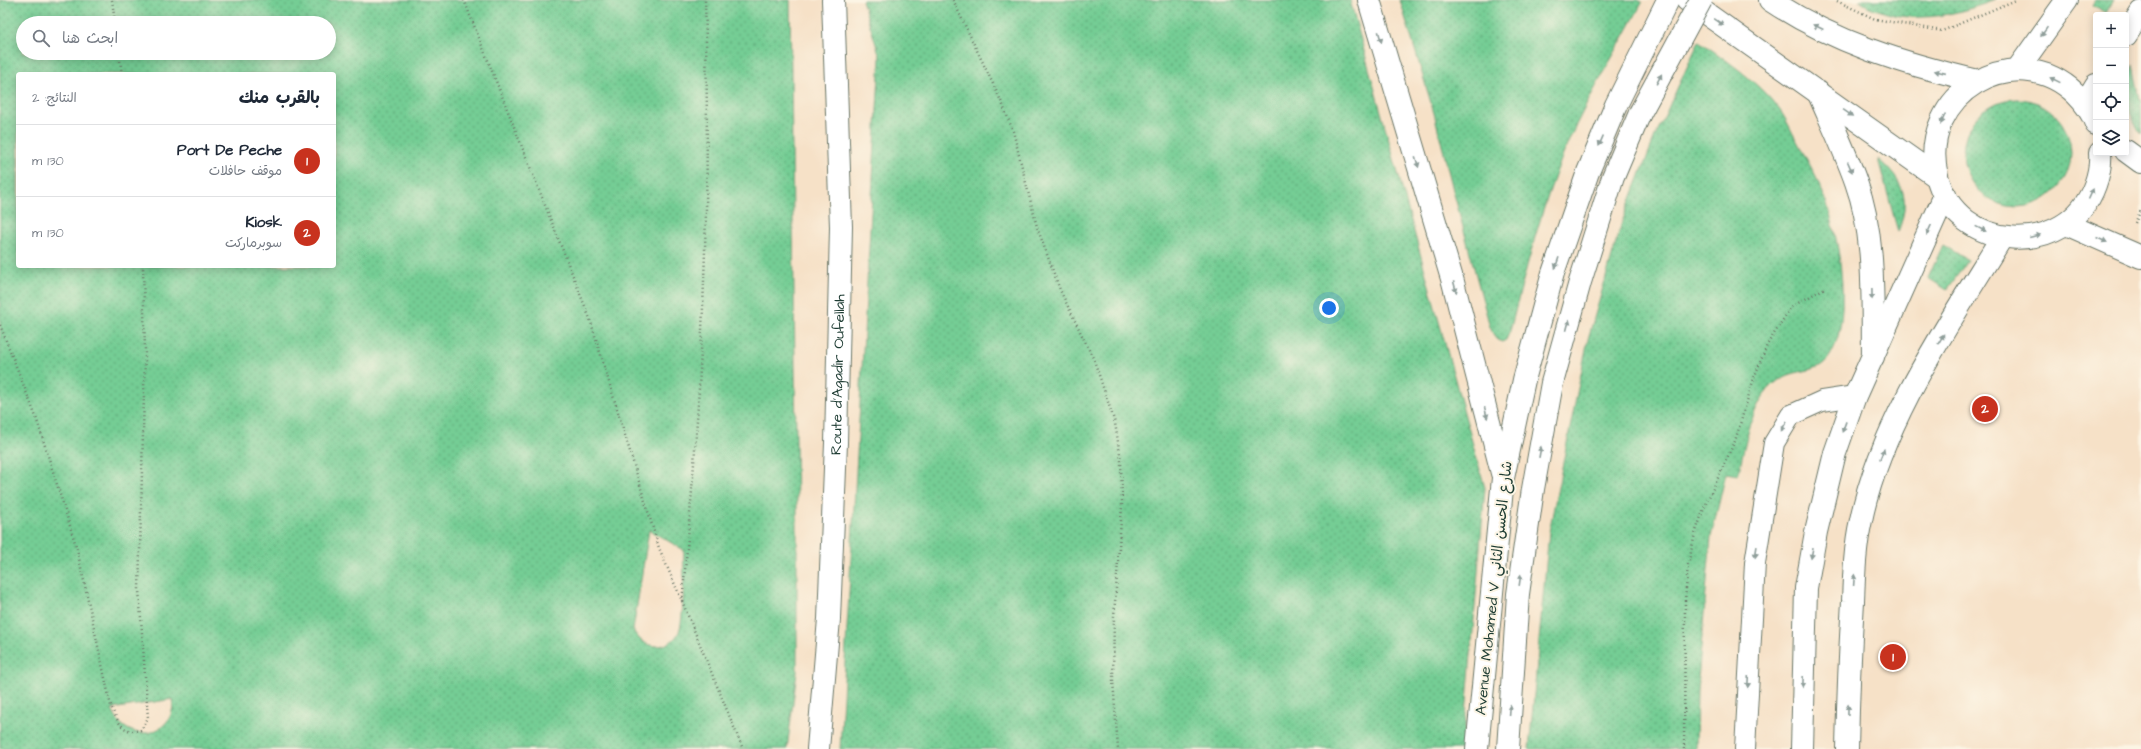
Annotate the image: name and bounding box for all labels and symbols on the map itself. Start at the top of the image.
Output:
one-way arrow [1714,18,1724,26]
one-way arrow [1812,24,1824,30]
one-way arrow [2041,27,2049,37]
one-way arrow [1377,32,1383,44]
one-way arrow [1933,69,1946,75]
one-way arrow [1655,73,1662,85]
one-way arrow [2049,76,2061,83]
one-way arrow [1843,109,1853,117]
one-way arrow [1939,114,1945,126]
one-way arrow [1597,135,1603,147]
one-way arrow [1414,156,1420,168]
one-way arrow [1847,161,1853,172]
one-way arrow [2088,188,2094,200]
one-way arrow [1926,225,1932,236]
one-way arrow [1975,226,1987,232]
one-way arrow [2029,233,2041,239]
one-way arrow [2096,237,2108,243]
one-way arrow [1553,257,1559,269]
one-way arrow [1452,280,1458,293]
one-way arrow [1869,288,1875,301]
street label: Route d'Agadir Oufellah [825,293,850,455]
your location [1319,298,1339,318]
one-way arrow [1565,319,1571,331]
one-way arrow [1938,333,1945,345]
pin: 2 [1972,394,1998,424]
one-way arrow [1484,406,1490,419]
one-way arrow [1781,420,1788,432]
one-way arrow [1841,421,1847,433]
one-way arrow [1537,446,1543,458]
one-way arrow [1879,449,1885,460]
street label: Avenue Mohamed V شارع الحسن الثاني [1470,460,1520,716]
one-way arrow [1753,546,1759,558]
one-way arrow [1809,547,1815,559]
one-way arrow [1517,574,1523,587]
one-way arrow [1850,574,1857,586]
pin: 1 [1880,642,1906,672]
one-way arrow [1745,676,1752,688]
one-way arrow [1800,676,1806,689]
one-way arrow [1507,704,1514,716]
one-way arrow [1844,704,1851,716]

